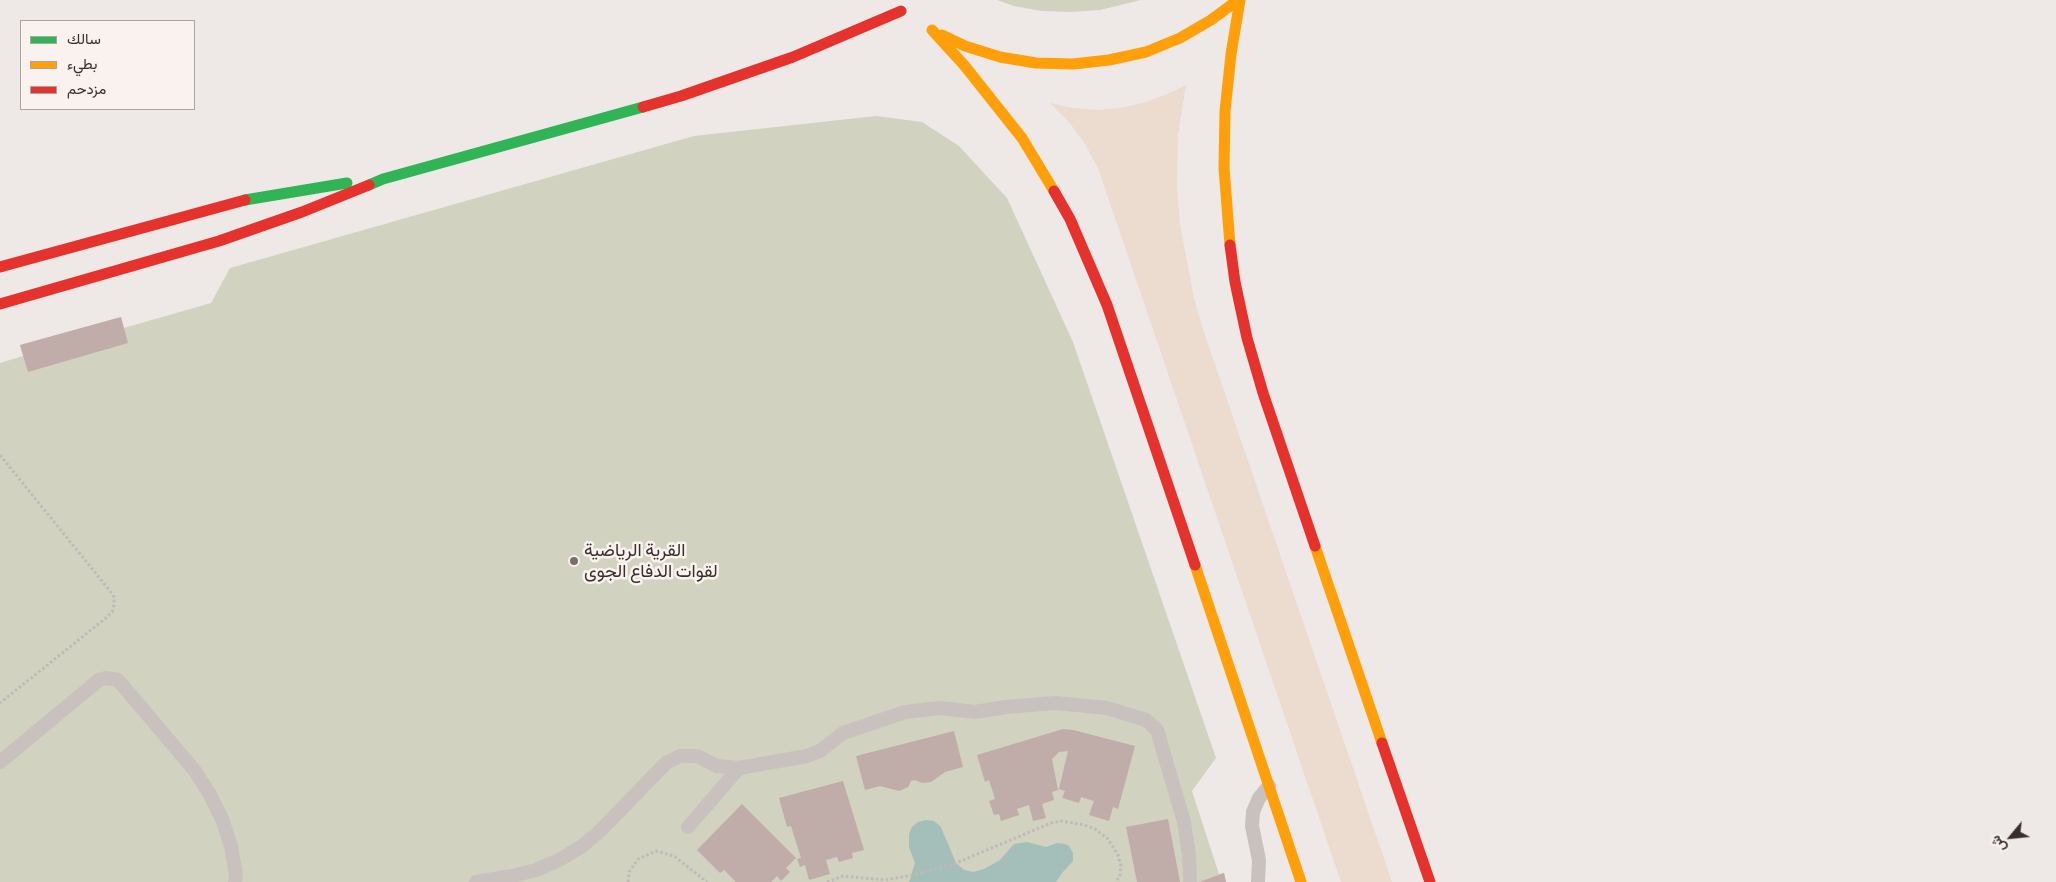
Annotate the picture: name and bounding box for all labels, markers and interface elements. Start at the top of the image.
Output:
legend [20,20,195,110]
text: سالك [67,28,101,49]
text: بطيء [67,53,97,74]
text: مزدحم [67,78,106,99]
place label: القرية الرياضية لقوات الدفاع الجوى [584,540,718,582]
marker: القرية الرياضية لقوات الدفاع الجوى [568,555,580,567]
north arrow [1986,812,2036,862]
text: ش [1985,832,2010,856]

